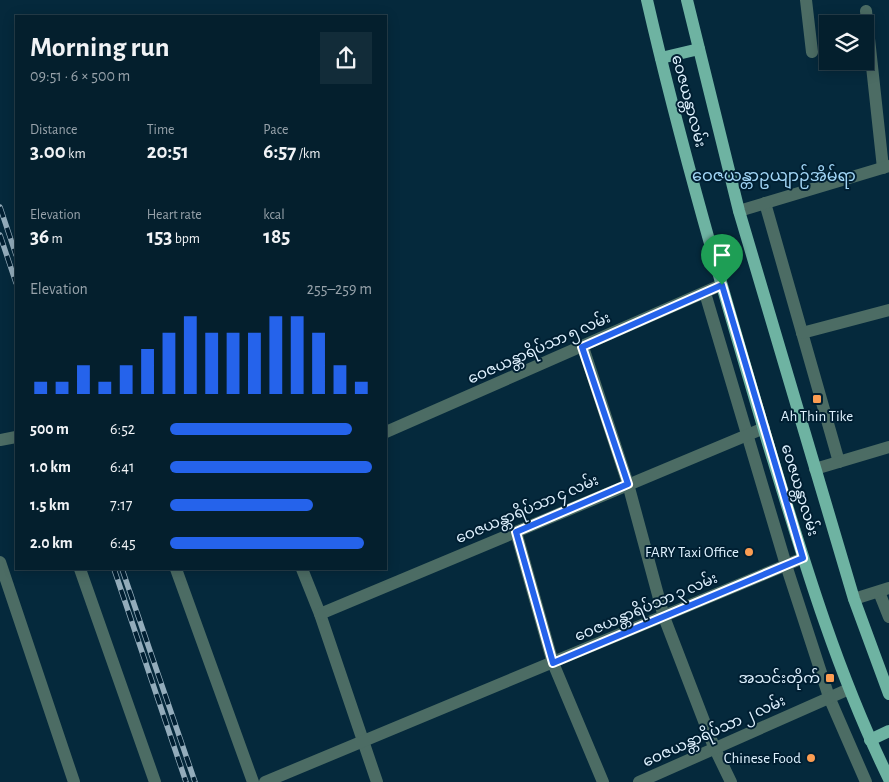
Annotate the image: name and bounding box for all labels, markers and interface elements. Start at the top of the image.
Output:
map controls [819,15,874,70]
button: layers [819,15,874,70]
button: share [320,32,372,84]
text: Morning run [30,34,170,62]
street label: ဝေဇယန္တာလမ်း [665,53,711,150]
text: 09:51 · 6 × 500 m [30,68,130,84]
text: Distance [30,123,77,137]
text: Time [147,123,175,137]
text: Pace [263,123,289,137]
text: 3.00 [30,141,66,162]
text: 20:51 [147,141,189,162]
text: 6:57 [263,141,296,162]
text: km [66,147,86,161]
text: /km [296,147,320,161]
district label: ဝေဇယန္တာဥယျာဉ်အိမ်ရာ [692,164,856,189]
text: Elevation [30,208,81,222]
text: Heart rate [147,208,202,222]
text: kcal [263,208,285,222]
text: 36 [30,226,49,247]
text: 153 [147,226,172,247]
text: 185 [263,226,290,247]
text: m [49,232,63,246]
text: bpm [172,232,200,246]
pin [701,234,743,285]
icon: arrive [708,241,736,269]
text: Elevation [30,281,88,297]
text: 255–259 m [307,281,372,297]
street label: ဝေဇယန္တာရိပ်သာ ၅ လမ်း [464,307,614,390]
marker: Ah Thin Tike [811,393,823,405]
place label: Ah Thin Tike [781,409,853,424]
text: 500 m [30,421,69,437]
text: 6:52 [110,421,135,437]
street label: ဝေဇယန္တာလမ်း [775,442,823,539]
text: 1.0 km [30,459,71,475]
text: 6:41 [110,459,134,475]
street label: ဝေဇယန္တာရိပ်သာ ၄ လမ်း [452,470,602,550]
text: 1.5 km [30,497,70,513]
text: 7:17 [110,497,133,513]
text: 2.0 km [30,535,73,551]
text: 6:45 [110,535,136,551]
place label: FARY Taxi Office [645,545,739,560]
marker: FARY Taxi Office [743,546,755,558]
street label: ဝေဇယန္တာရိပ်သာ ၃ လမ်း [571,568,721,648]
place label: အသင်းတိုက် [738,668,820,690]
marker: အသင်းတိုက် [824,672,836,684]
street label: ဝေဇယန္တာရိပ်သာ ၂ လမ်း [639,690,789,773]
place label: Chinese Food [724,751,801,766]
marker: Chinese Food [805,752,817,764]

